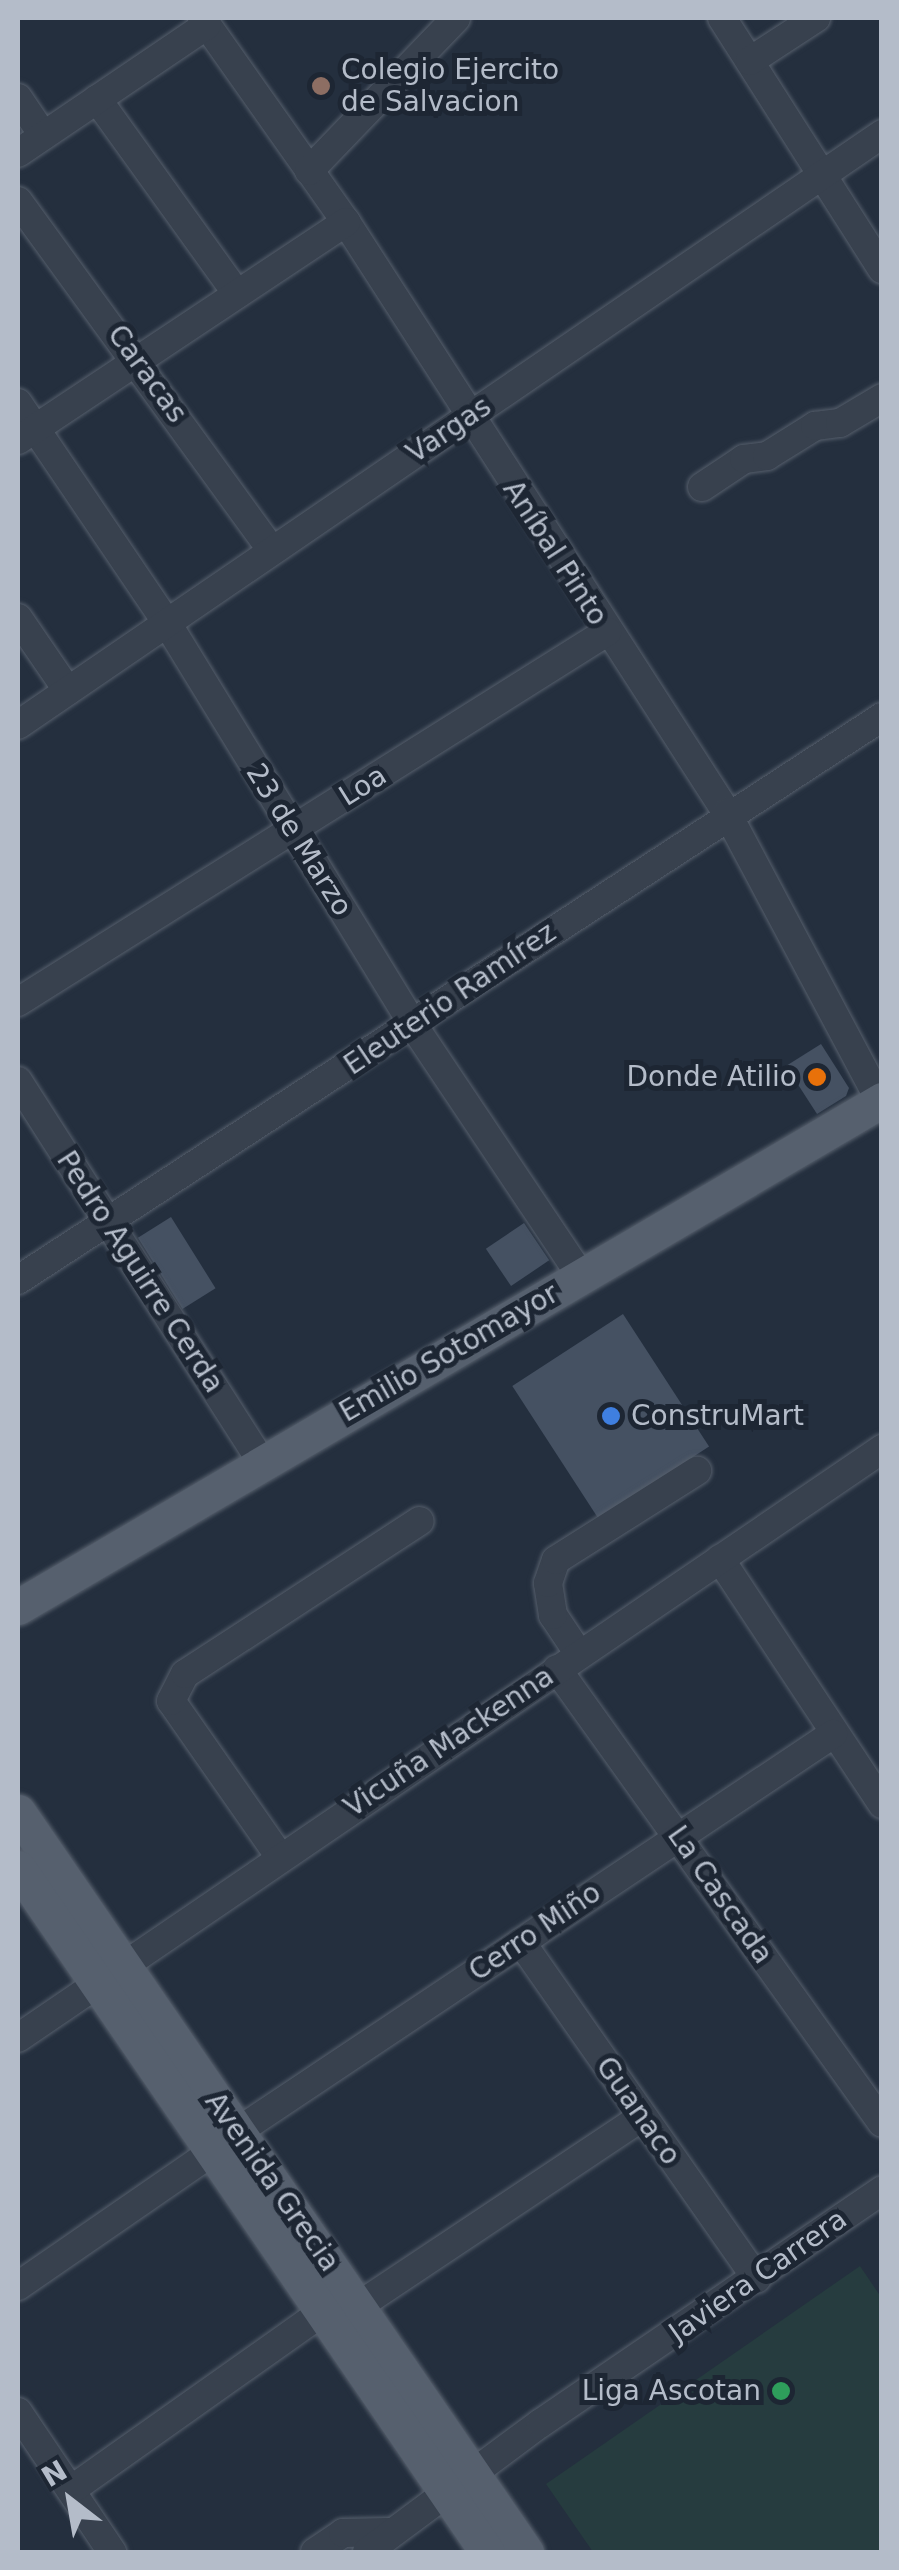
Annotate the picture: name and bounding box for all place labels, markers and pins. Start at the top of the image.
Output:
place label: Colegio Ejercito de Salvacion [341,53,559,119]
marker: Colegio Ejercito de Salvacion [310,75,332,97]
place label: Donde Atilio [627,1060,797,1094]
marker: Donde Atilio [806,1066,828,1088]
place label: ConstruMart [631,1399,804,1433]
marker: ConstruMart [600,1405,622,1427]
place label: Liga Ascotan [582,2374,761,2408]
marker: Liga Ascotan [770,2380,792,2402]

